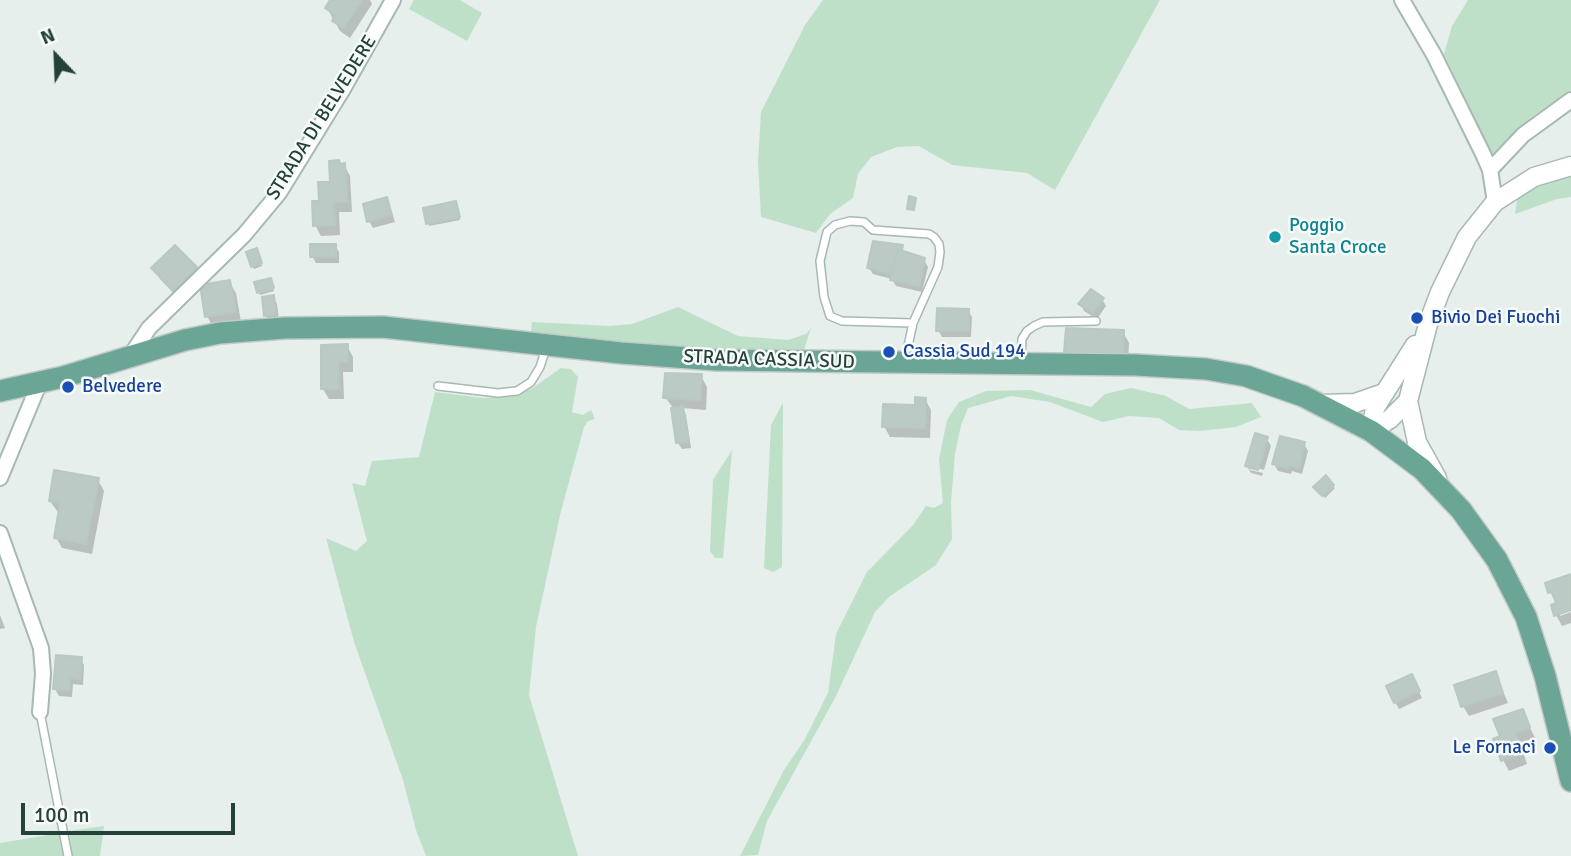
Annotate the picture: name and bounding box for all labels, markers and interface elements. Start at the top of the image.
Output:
north arrow [21,21,91,91]
text: N [37,23,59,50]
street label: STRADA DI BELVEDERE [262,32,382,204]
place label: Poggio Santa Croce [1289,215,1386,259]
marker: Poggio Santa Croce [1267,229,1283,245]
place label: Bivio Dei Fuochi [1431,307,1560,329]
marker: Bivio Dei Fuochi [1409,310,1425,326]
place label: Cassia Sud 194 [903,341,1026,363]
marker: Cassia Sud 194 [881,344,897,360]
street label: STRADA CASSIA SUD [683,346,855,374]
place label: Belvedere [82,376,162,398]
marker: Belvedere [60,379,76,395]
place label: Le Fornaci [1452,737,1536,759]
marker: Le Fornaci [1542,740,1558,756]
scale bar [24,790,238,834]
text: 100 m [34,802,89,828]

